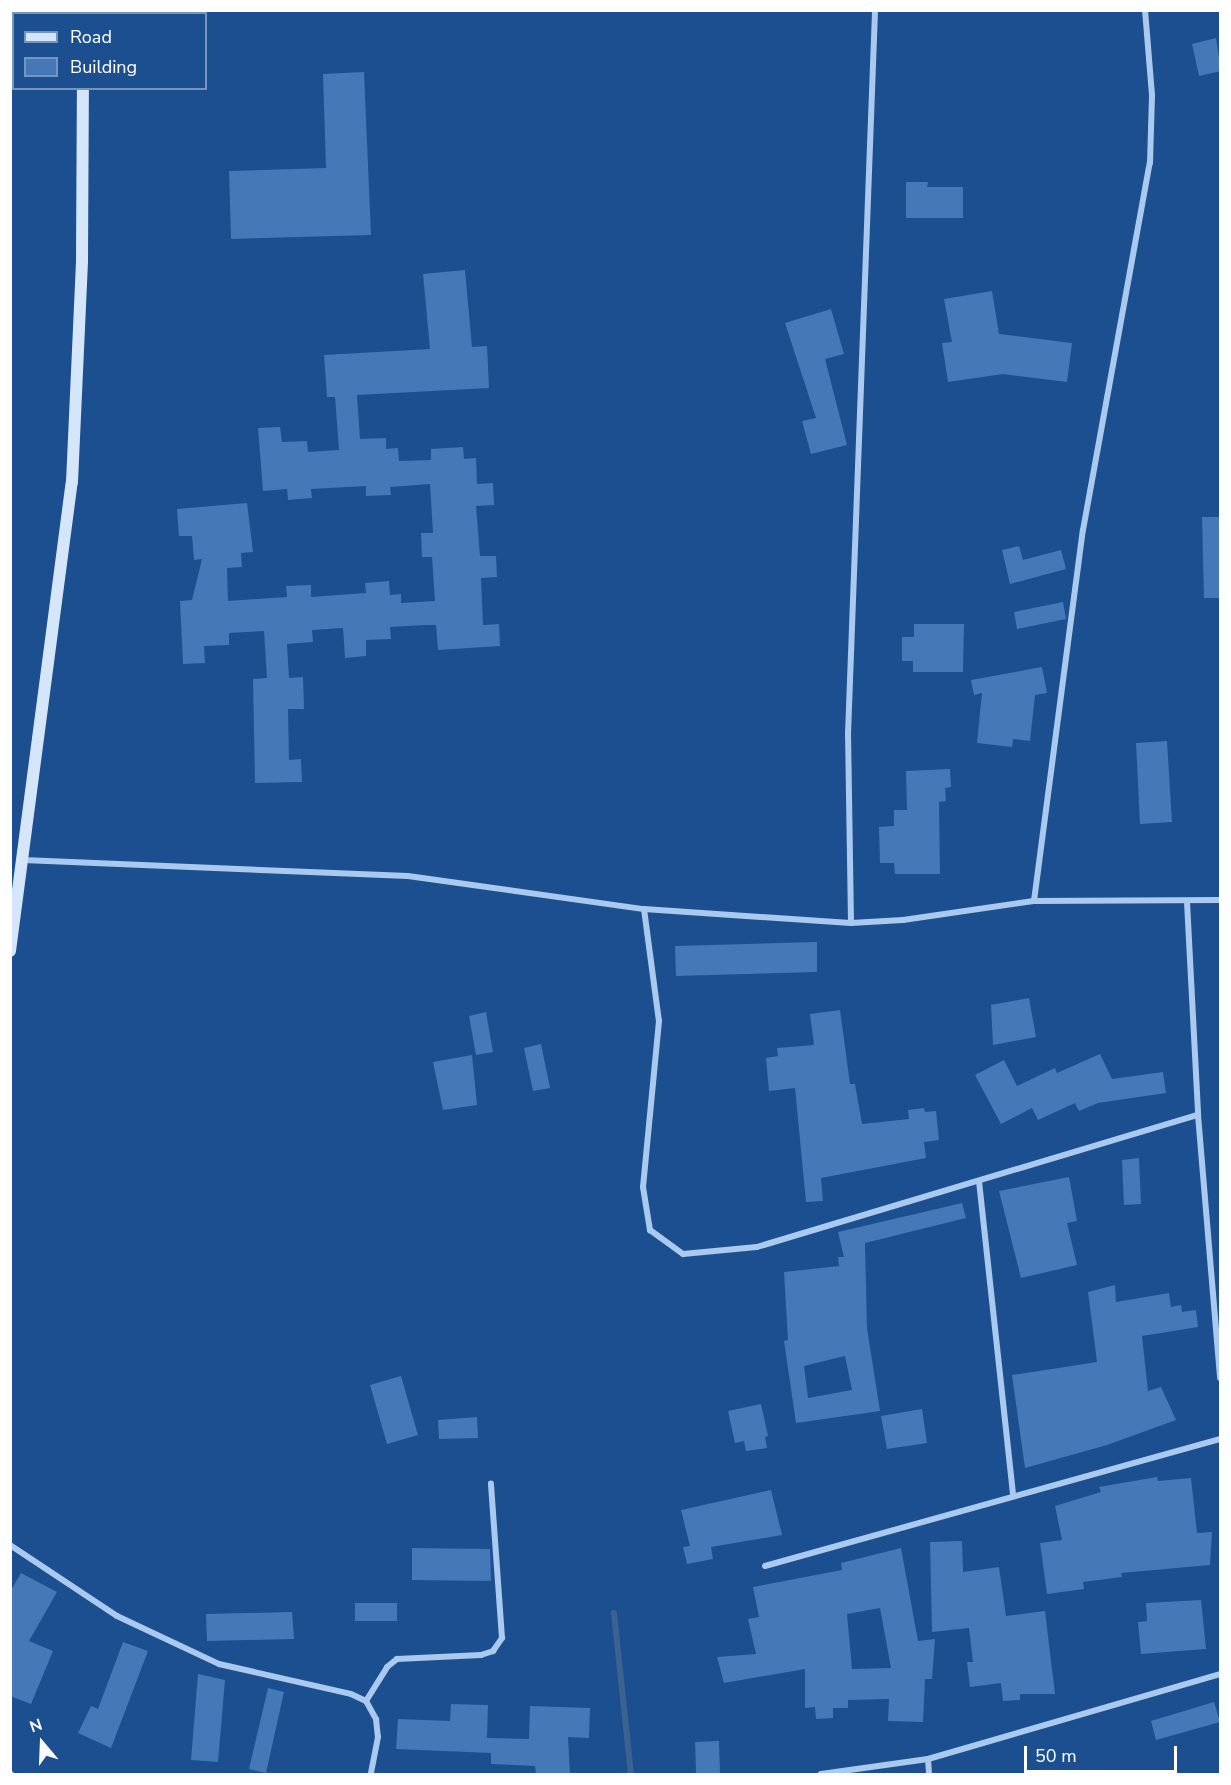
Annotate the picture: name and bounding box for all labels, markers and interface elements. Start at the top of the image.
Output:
legend [12,12,207,90]
text: Road [70,25,112,49]
text: Building [70,55,137,79]
north arrow [12,1713,72,1773]
text: N [27,1714,45,1738]
scale bar [1027,1734,1180,1772]
text: 50 m [1035,1744,1077,1768]

